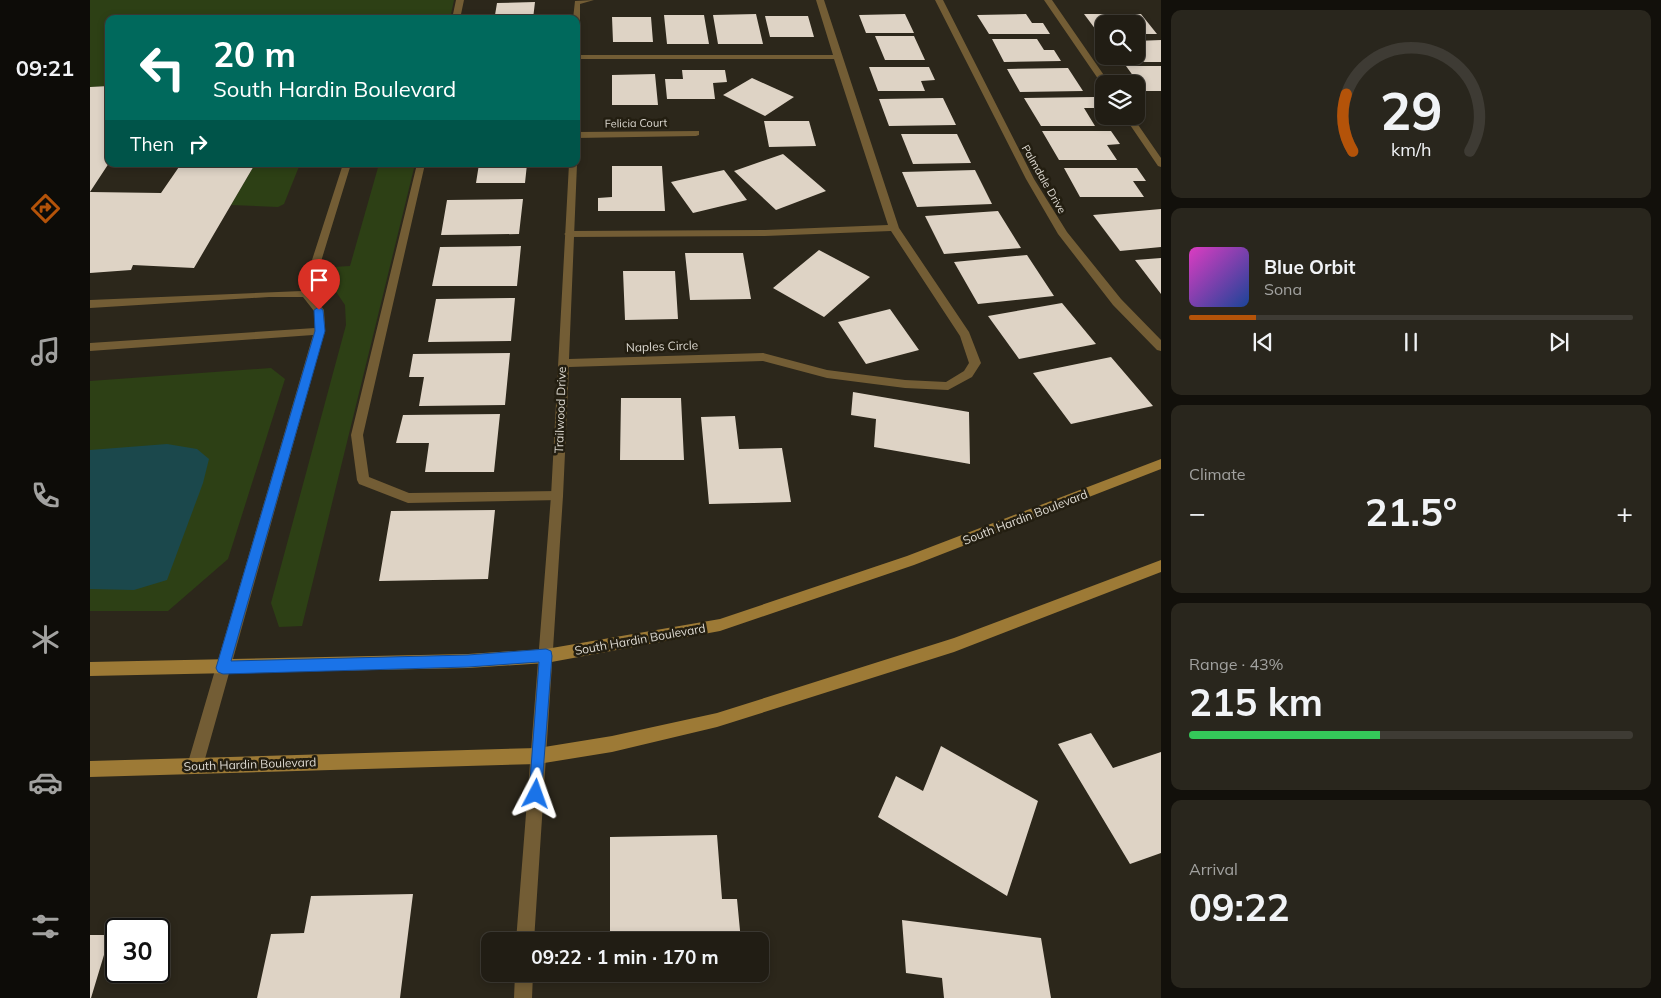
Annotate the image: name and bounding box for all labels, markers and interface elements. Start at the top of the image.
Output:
map controls [1095,15,1145,125]
button: search [1095,15,1145,65]
text: 20 m [213,32,296,76]
icon: left [130,35,195,100]
text: 09:21 [16,54,74,82]
text: South Hardin Boulevard [213,75,456,103]
button: layers [1095,75,1145,125]
text: 29 [1380,78,1442,143]
street label: Felicia Court [605,115,668,131]
icon: right [184,130,212,158]
text: Then [130,132,174,156]
text: km/h [1391,138,1431,160]
street label: Palmdale Drive [1019,142,1069,216]
icon: directions [28,191,63,226]
text: Blue Orbit [1264,255,1355,279]
pin [298,259,340,310]
icon: arrive [305,266,333,294]
text: Sona [1264,279,1302,299]
icon: previous [1249,328,1277,356]
icon: pause [1397,328,1425,356]
icon: next [1545,328,1573,356]
icon: music [28,334,63,369]
street label: Naples Circle [626,337,698,355]
street label: Trailwood Drive [551,366,569,454]
text: Climate [1189,464,1245,484]
icon: phone [28,478,63,513]
street label: South Hardin Boulevard [960,486,1090,548]
text: 21.5° [1365,488,1457,536]
text: − [1189,495,1206,530]
text: + [1616,495,1633,530]
street label: South Hardin Boulevard [573,620,707,658]
icon: climate [28,622,63,657]
text: Range · 43% [1189,654,1284,674]
text: 215 km [1189,678,1323,726]
street label: South Hardin Boulevard [183,754,317,774]
icon: car [28,765,63,800]
position arrow [509,767,561,819]
text: Arrival [1189,859,1238,879]
text: 09:22 [1189,883,1290,931]
icon: filters [28,909,63,944]
speed limit sign: 30 [105,918,170,983]
text: 09:22 · 1 min · 170 m [531,945,719,969]

